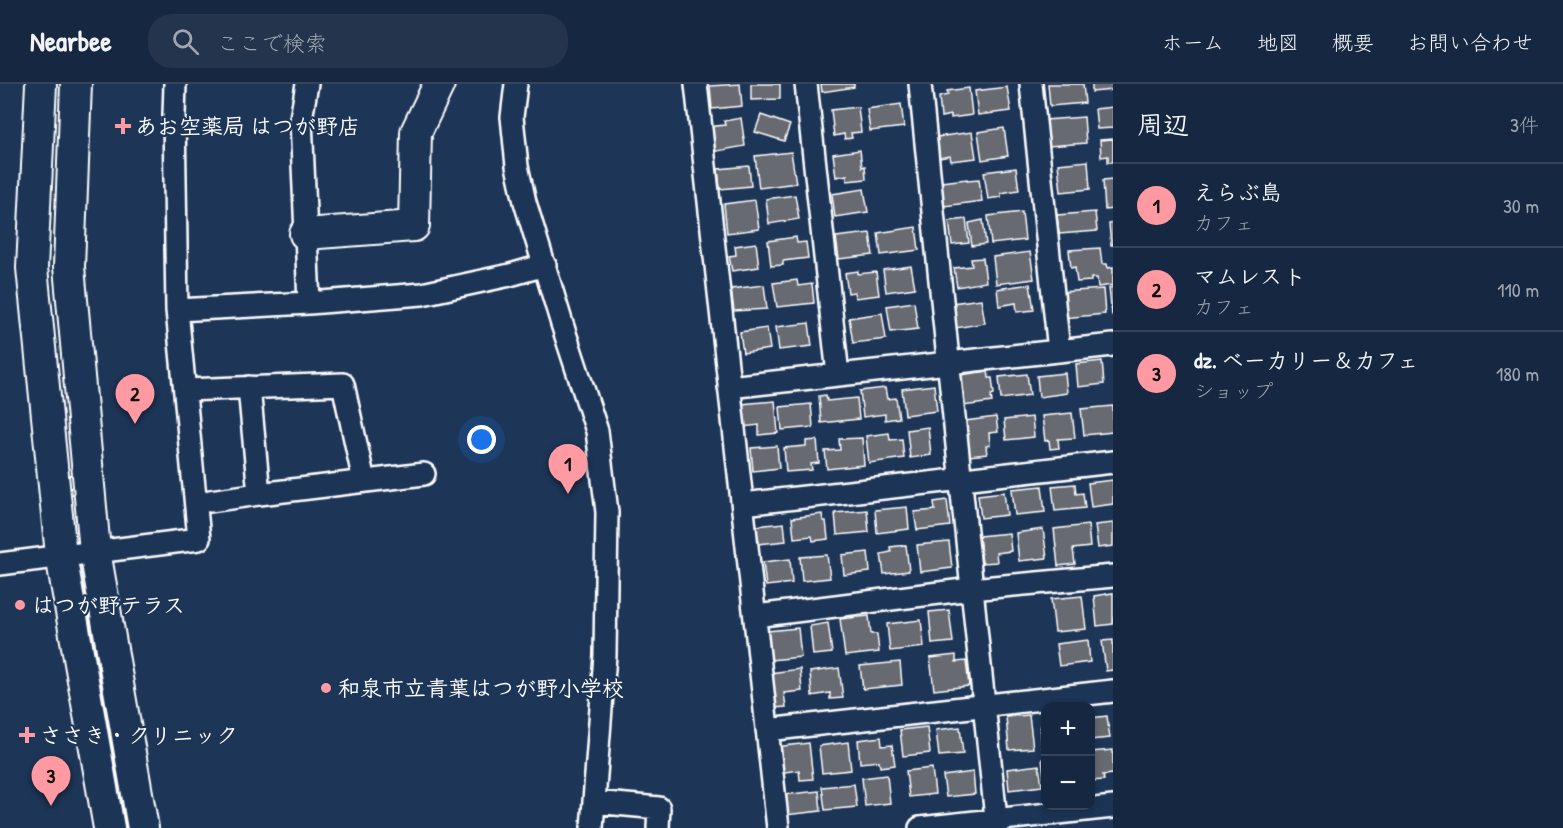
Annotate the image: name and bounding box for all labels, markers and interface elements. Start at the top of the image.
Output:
search box [148,14,568,68]
text: Nearbee [30,22,112,60]
icon: search [169,25,202,58]
text: ここで検索 [217,28,327,58]
text: ホーム [1162,28,1224,57]
text: 地図 [1257,28,1299,57]
text: 概要 [1332,28,1374,57]
text: お問い合わせ [1407,28,1533,57]
text: 周辺 [1137,107,1189,142]
place label: あお空薬局 はつが野店 [135,111,360,141]
text: 3件 [1510,111,1539,138]
marker: あお空薬局 はつが野店 [116,119,130,133]
text: えらぶ島 [1194,177,1282,207]
text: 1 [1153,192,1160,219]
text: 30 m [1503,192,1539,219]
text: カフェ [1194,209,1254,236]
text: マムレスト [1194,261,1306,291]
text: 2 [1152,276,1161,303]
text: 110 m [1497,276,1539,303]
text: カフェ [1194,293,1254,320]
text: dz. ベーカリー＆カフェ [1194,345,1418,375]
text: 3 [1152,360,1161,387]
text: 180 m [1496,360,1539,387]
pin: 2 [116,374,154,424]
text: ショップ [1194,377,1273,404]
your location [467,425,496,454]
pin: 1 [548,444,588,494]
place label: はつが野テラス [32,590,185,620]
marker: はつが野テラス [13,598,27,612]
place label: 和泉市立青葉はつが野小学校 [338,673,624,703]
marker: 和泉市立青葉はつが野小学校 [319,681,333,695]
map controls [1041,702,1095,810]
button: + [1041,702,1095,756]
place label: ささき・クリニック [40,720,238,750]
marker: ささき・クリニック [18,726,36,744]
pin: 3 [32,756,70,806]
button: − [1041,756,1095,810]

